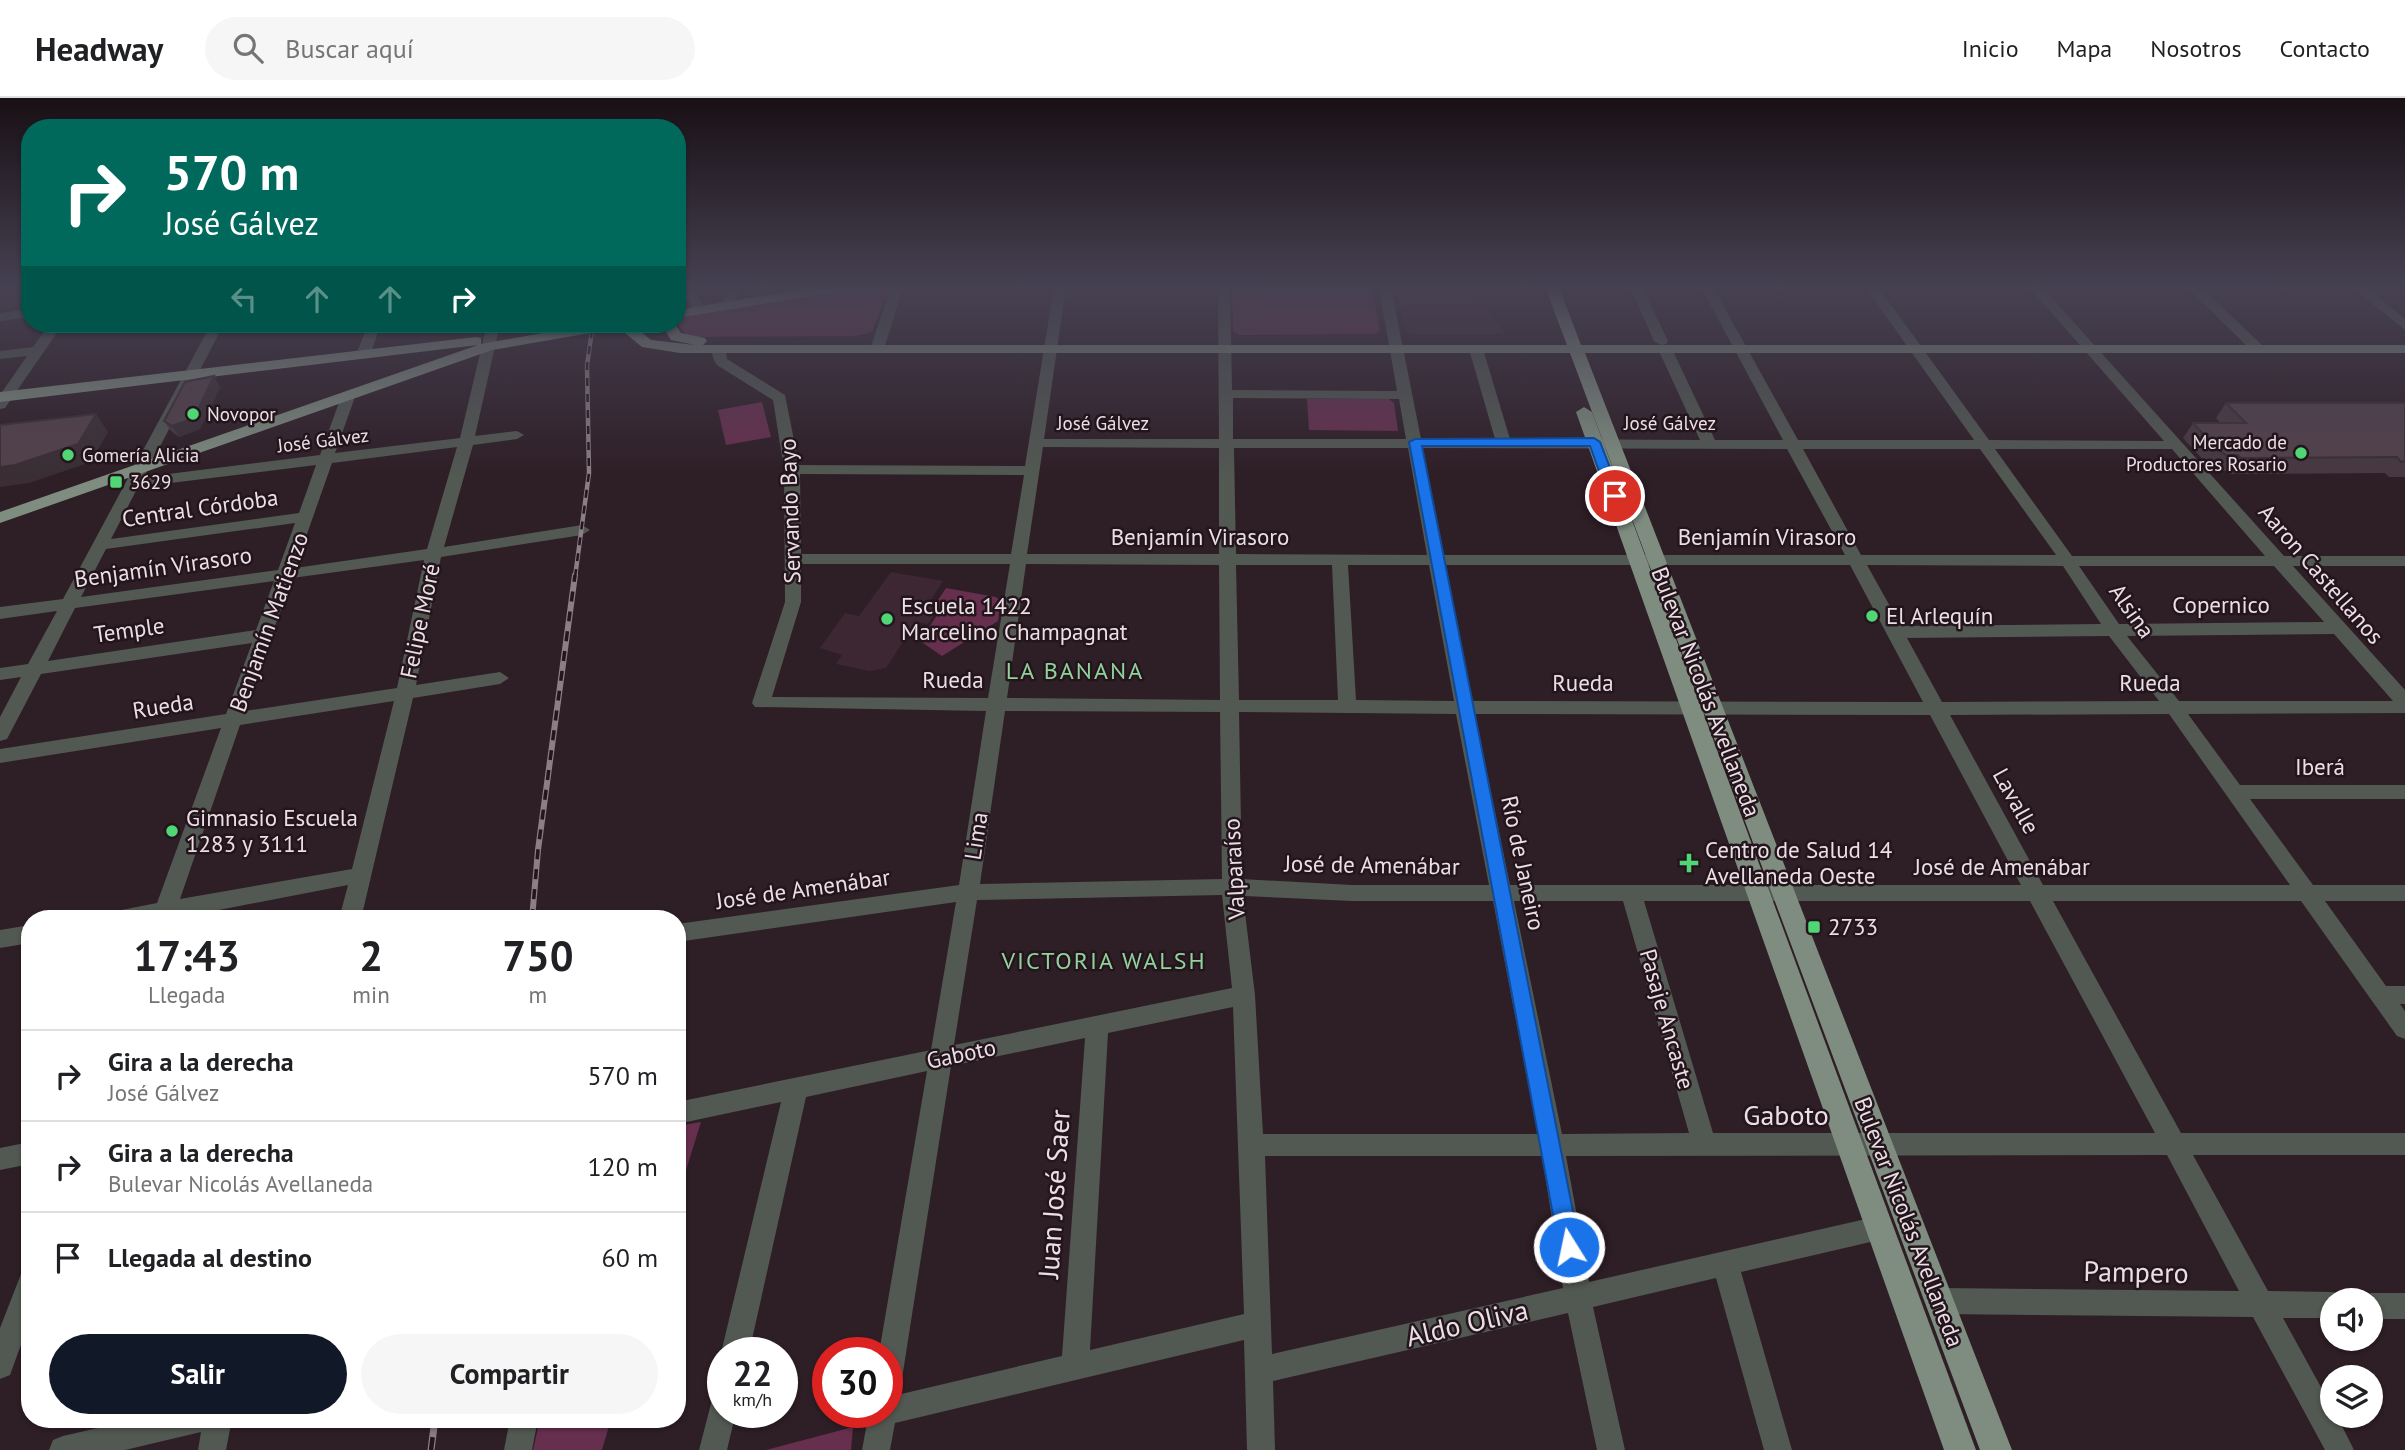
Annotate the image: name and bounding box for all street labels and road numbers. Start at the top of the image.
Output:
street label: José Gálvez [1056,411,1149,435]
street label: José Gálvez [1623,411,1716,435]
street label: José Gálvez [275,422,370,458]
street label: Servando Bayo [772,438,807,584]
street label: Central Córdoba [120,482,280,533]
street label: Aaron Castellanos [2253,498,2390,650]
street label: Benjamín Virasoro [1111,522,1289,551]
street label: Benjamín Virasoro [1678,522,1856,551]
street label: Benjamín Matienzo [223,528,314,716]
street label: Benjamín Virasoro [72,540,253,593]
street label: Felipe Moré [393,561,446,681]
street label: Bulevar Nicolás Avellaneda [1645,563,1768,821]
street label: Alsina [2103,578,2161,644]
street label: Copernico [2172,590,2270,619]
street label: Temple [92,610,166,649]
street label: Rueda [922,665,984,694]
street label: Rueda [1552,668,1614,697]
street label: Rueda [2119,668,2181,697]
street label: Rueda [130,686,195,725]
street label: Iberá [2295,752,2345,781]
street label: Lavalle [1987,763,2046,839]
street label: Río de Janeiro [1495,793,1552,933]
street label: Lima [957,810,994,862]
street label: Valparaíso [1216,818,1251,921]
street label: José de Amenábar [1283,848,1460,881]
street label: José de Amenábar [1913,852,2090,881]
street label: José de Amenábar [713,862,892,915]
street label: Pasaje Ancaste [1634,945,1701,1092]
street label: Gaboto [924,1032,998,1075]
street label: Bulevar Nicolás Avellaneda [1848,1093,1971,1351]
street label: Gaboto [1743,1096,1829,1133]
street label: Juan José Saer [1029,1108,1078,1281]
street label: Pampero [2083,1252,2189,1291]
street label: Aldo Oliva [1402,1291,1532,1355]

